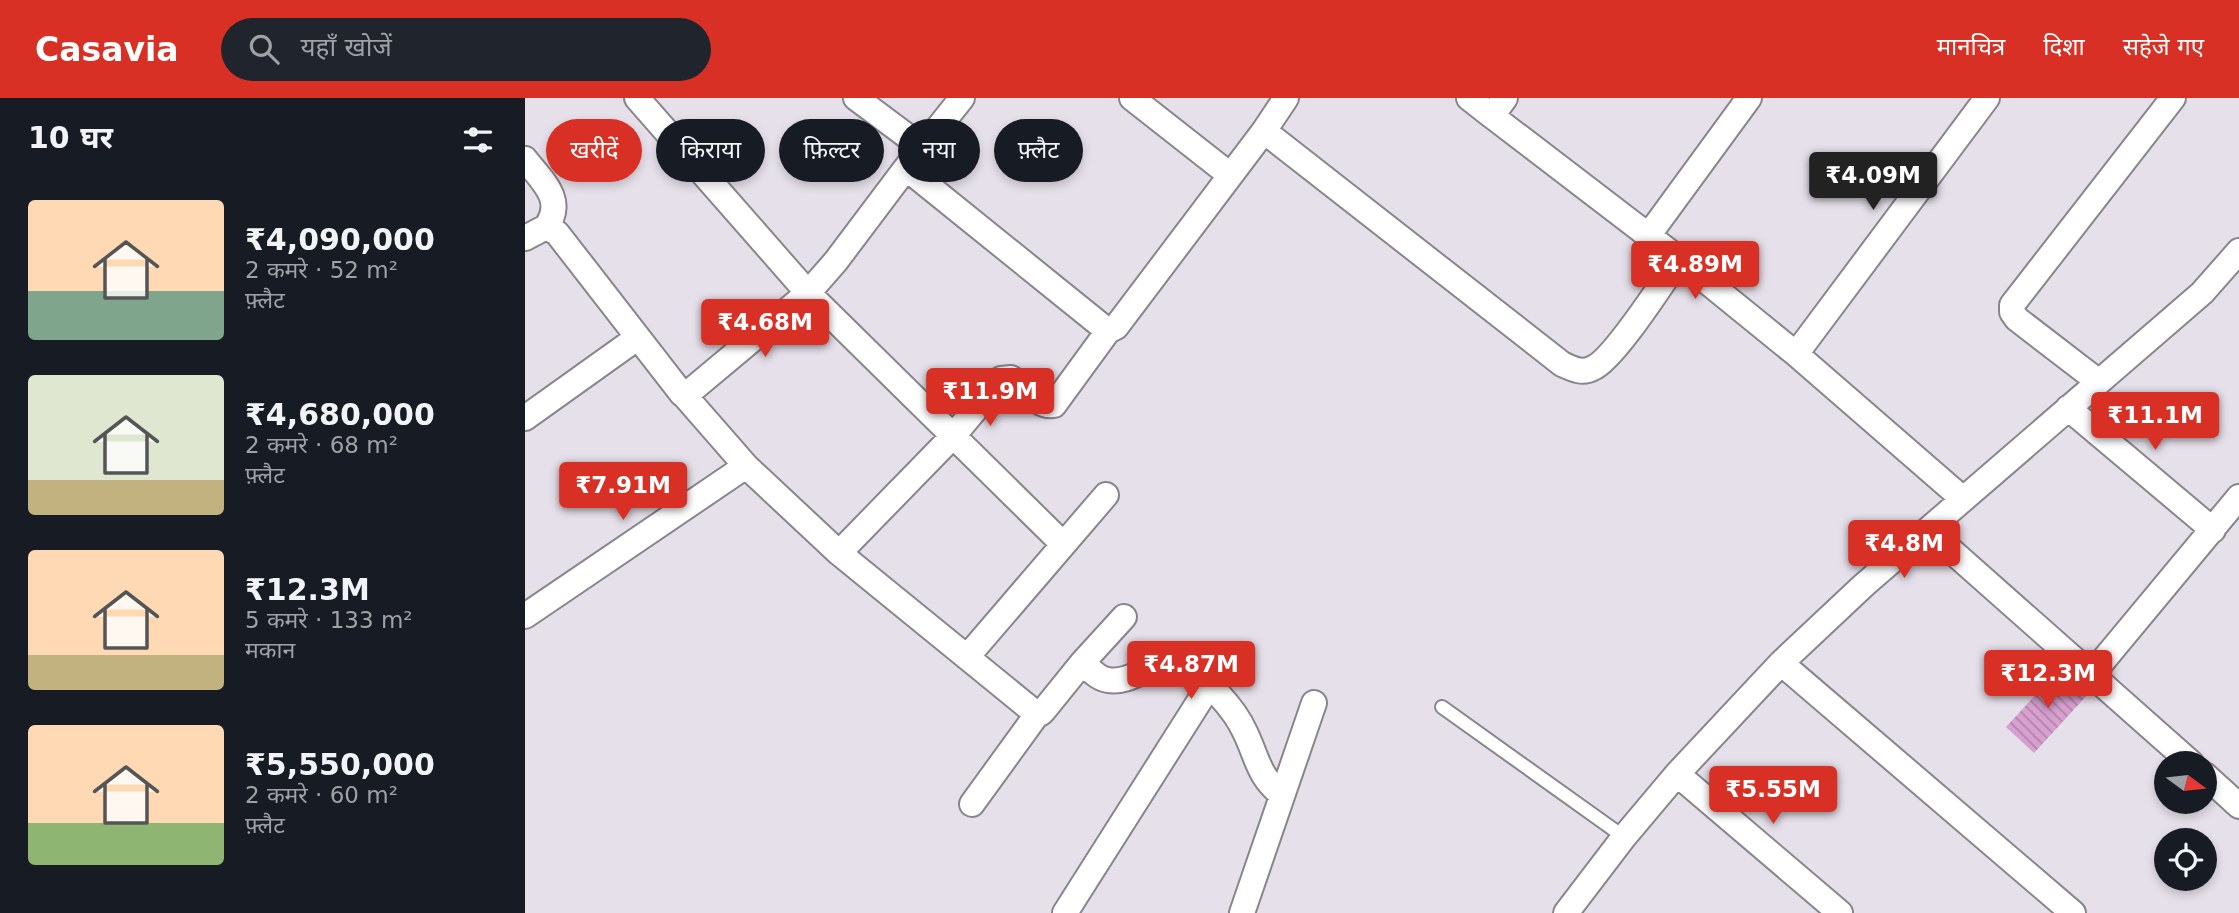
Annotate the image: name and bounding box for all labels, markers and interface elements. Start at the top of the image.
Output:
search box [221,18,711,81]
text: Casavia [35,30,179,69]
icon: search [245,30,283,68]
text: यहाँ खोजें [301,32,392,62]
text: मानचित्र [1937,33,2005,61]
text: दिशा [2043,33,2085,61]
text: सहेजे गए [2123,33,2204,61]
chip: खरीदें [546,119,642,182]
chip: किराया [656,119,765,182]
chip: फ़िल्टर [779,119,884,182]
chip: नया [898,119,980,182]
chip: फ़्लैट [994,119,1083,182]
text: 10 घर [28,120,113,155]
icon: filters [459,121,497,159]
pin: ₹4.09M [1816,152,1930,212]
text: ₹4.09M [1825,162,1921,188]
text: ₹4,090,000 [245,222,435,257]
icon: home [84,228,168,312]
pin: ₹4.89M [1638,242,1752,301]
text: ₹4.89M [1647,251,1743,277]
text: 2 कमरे · 52 m² [245,257,398,283]
text: फ़्लैट [245,287,285,313]
pin: ₹4.68M [708,300,822,359]
text: ₹4.68M [717,309,813,335]
pin: ₹11.9M [933,368,1047,428]
text: ₹11.9M [942,378,1038,404]
pin: ₹11.1M [2098,392,2212,452]
text: ₹4,680,000 [245,397,435,432]
text: ₹11.1M [2107,402,2203,428]
icon: home [84,403,168,487]
text: 2 कमरे · 68 m² [245,432,398,458]
text: फ़्लैट [245,462,285,488]
pin: ₹7.91M [566,462,680,522]
text: ₹7.91M [575,472,671,498]
pin: ₹4.8M [1855,520,1953,580]
text: ₹4.8M [1864,530,1944,556]
text: ₹12.3M [245,572,370,607]
icon: home [84,578,168,662]
text: 5 कमरे · 133 m² [245,607,413,633]
text: मकान [245,637,295,663]
pin: ₹4.87M [1134,642,1248,701]
pin: ₹12.3M [1991,650,2105,710]
text: ₹4.87M [1143,651,1239,677]
text: ₹12.3M [2000,660,2096,686]
text: ₹5,550,000 [245,747,435,782]
north arrow [2154,751,2217,814]
map controls [2154,751,2217,891]
icon: home [84,753,168,837]
pin: ₹5.55M [1716,766,1830,826]
text: ₹5.55M [1725,776,1821,802]
text: 2 कमरे · 60 m² [245,782,398,808]
text: फ़्लैट [245,812,285,838]
button: locate [2154,828,2217,891]

